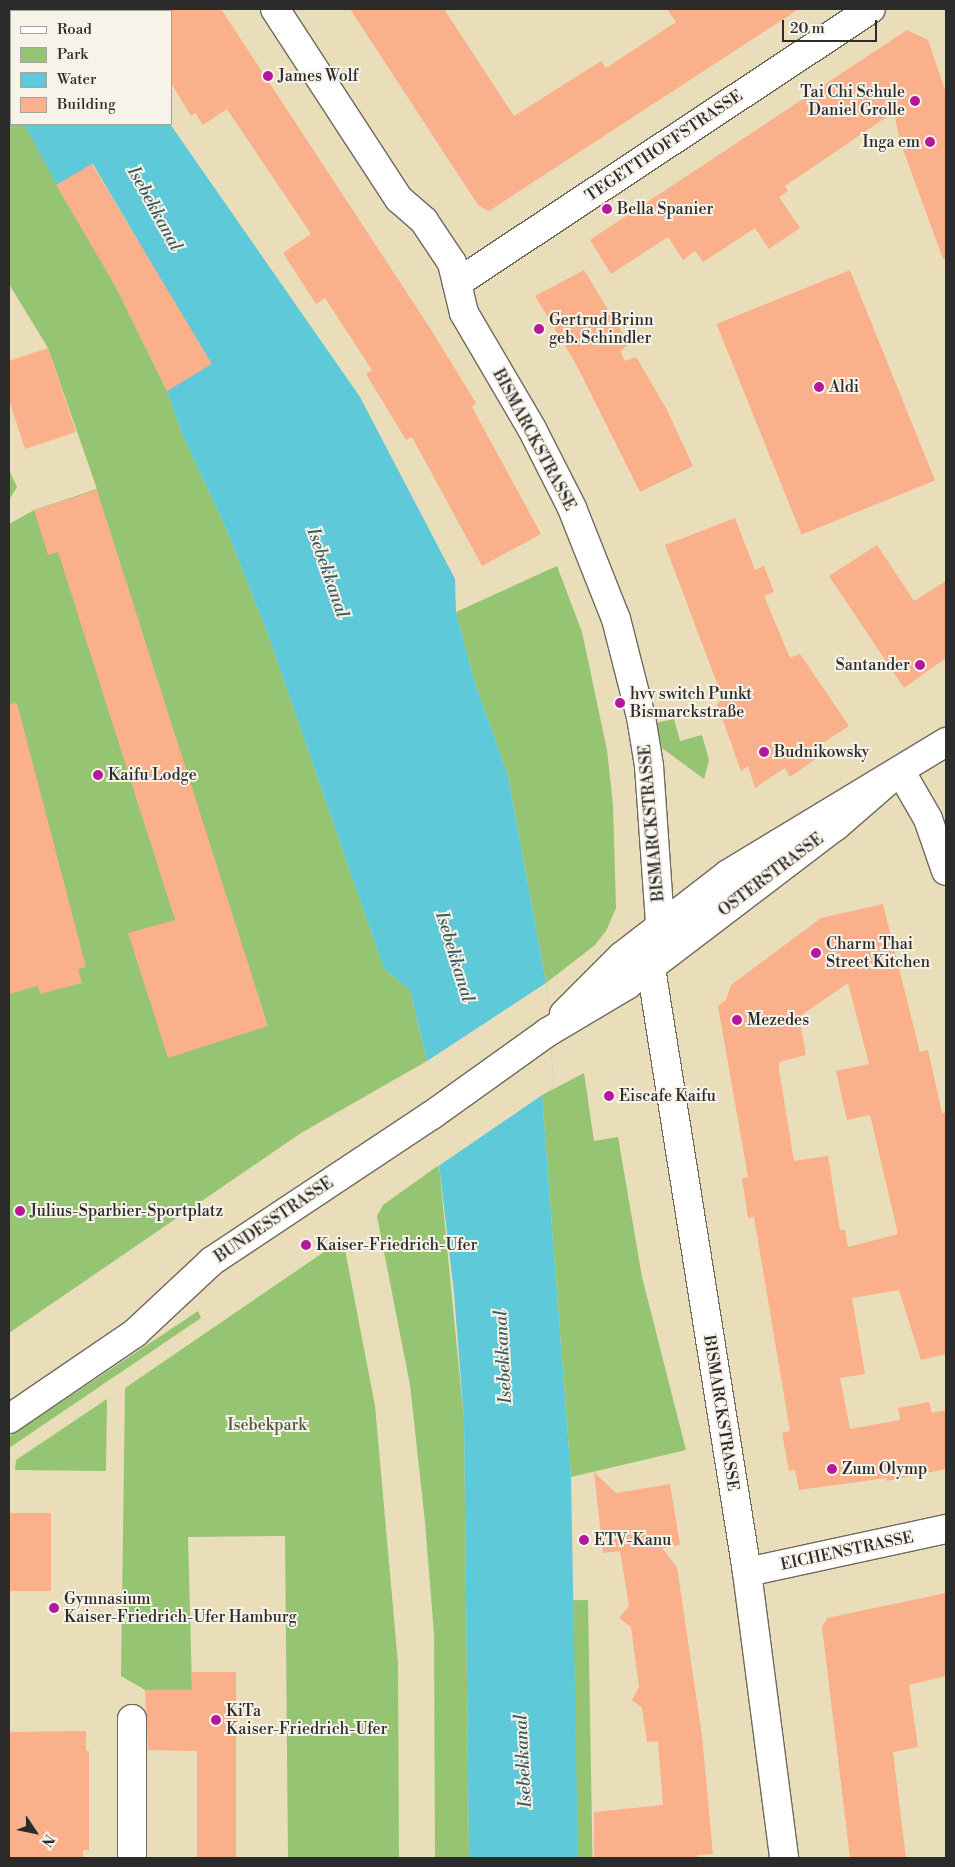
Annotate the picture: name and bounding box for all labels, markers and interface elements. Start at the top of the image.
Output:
legend [10,10,172,125]
scale bar [785,10,880,42]
text: 20 m [790,19,825,38]
text: Road [57,20,92,39]
text: Park [57,45,88,64]
place label: James Wolf [278,66,358,86]
text: Water [57,70,96,89]
marker: James Wolf [262,70,274,82]
place label: Tai Chi Schule Daniel Grolle [800,82,905,120]
street label: TEGETTHOFFSTRASSE [582,86,746,206]
text: Building [57,95,116,114]
marker: Tai Chi Schule Daniel Grolle [909,95,921,107]
place label: Inga em [863,132,920,152]
marker: Inga em [924,136,936,148]
water label: Isebekkanal [122,163,186,255]
place label: Bella Spanier [617,199,714,219]
marker: Bella Spanier [601,203,613,215]
place label: Gertrud Brinn geb. Schindler [549,310,654,348]
marker: Gertrud Brinn geb. Schindler [533,323,545,335]
street label: BISMARCKSTRASSE [489,366,579,514]
place label: Aldi [829,377,859,397]
marker: Aldi [813,381,825,393]
water label: Isebekkanal [302,525,352,621]
place label: Santander [836,655,910,675]
marker: Santander [914,659,926,671]
place label: hvv switch Punkt Bismarckstraße [630,684,752,722]
marker: hvv switch Punkt Bismarckstraße [614,697,626,709]
place label: Budnikowsky [774,742,869,762]
street label: BISMARCKSTRASSE [636,744,668,902]
marker: Budnikowsky [758,746,770,758]
place label: Kaifu Lodge [108,765,197,785]
marker: Kaifu Lodge [92,769,104,781]
street label: OSTERSTRASSE [715,829,827,921]
water label: Isebekkanal [430,909,478,1005]
place label: Charm Thai Street Kitchen [826,934,930,972]
marker: Charm Thai Street Kitchen [810,947,822,959]
place label: Mezedes [747,1010,809,1030]
marker: Mezedes [731,1014,743,1026]
place label: Eiscafe Kaifu [619,1086,716,1106]
marker: Eiscafe Kaifu [603,1090,615,1102]
street label: BUNDESSTRASSE [211,1173,337,1267]
place label: Julius-Sparbier-Sportplatz [30,1201,223,1221]
marker: Julius-Sparbier-Sportplatz [14,1205,26,1217]
place label: Kaiser-Friedrich-Ufer [316,1235,477,1255]
marker: Kaiser-Friedrich-Ufer [300,1239,312,1251]
water label: Isebekkanal [491,1310,517,1404]
street label: BISMARCKSTRASSE [699,1334,743,1492]
park label: Isebekpark [227,1415,307,1435]
place label: Zum Olymp [842,1459,927,1479]
marker: Zum Olymp [826,1463,838,1475]
street label: EICHENSTRASSE [779,1528,915,1574]
place label: ETV-Kanu [594,1530,671,1550]
marker: ETV-Kanu [578,1534,590,1546]
place label: Gymnasium Kaiser-Friedrich-Ufer Hamburg [64,1589,297,1627]
marker: Gymnasium Kaiser-Friedrich-Ufer Hamburg [48,1602,60,1614]
place label: KiTa Kaiser-Friedrich-Ufer [226,1701,387,1739]
marker: KiTa Kaiser-Friedrich-Ufer [210,1714,222,1726]
water label: Isebekkanal [511,1714,537,1808]
north arrow [10,1807,60,1857]
text: N [37,1831,58,1850]

